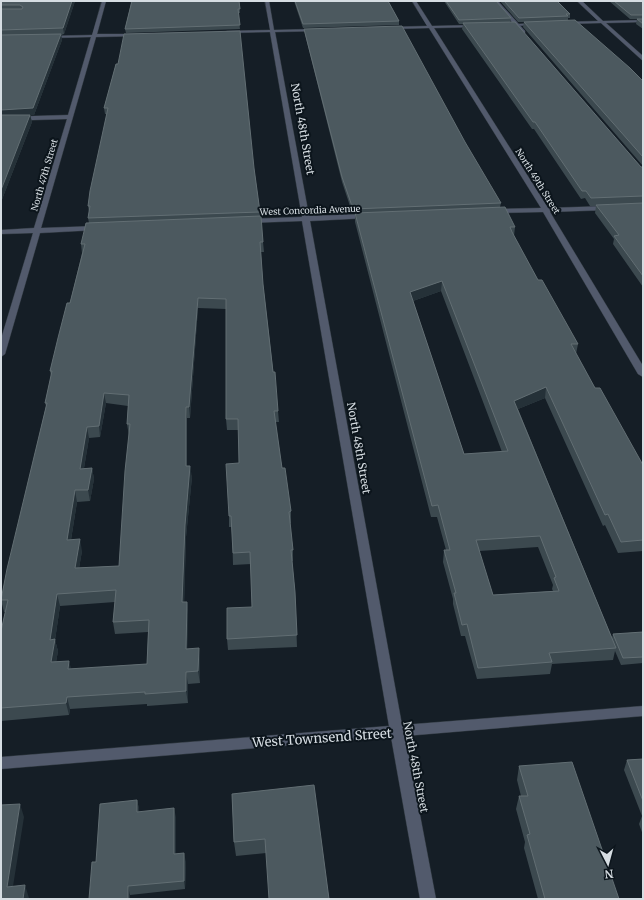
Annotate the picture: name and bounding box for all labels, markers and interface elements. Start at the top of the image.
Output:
street label: North 48th Street [288,82,318,177]
street label: North 47th Street [28,137,60,212]
street label: North 49th Street [513,146,563,216]
street label: West Concordia Avenue [258,203,361,217]
street label: North 48th Street [344,401,374,496]
street label: North 48th Street [400,720,432,815]
street label: West Townsend Street [251,725,392,751]
north arrow [588,844,628,884]
text: N [604,867,614,881]

